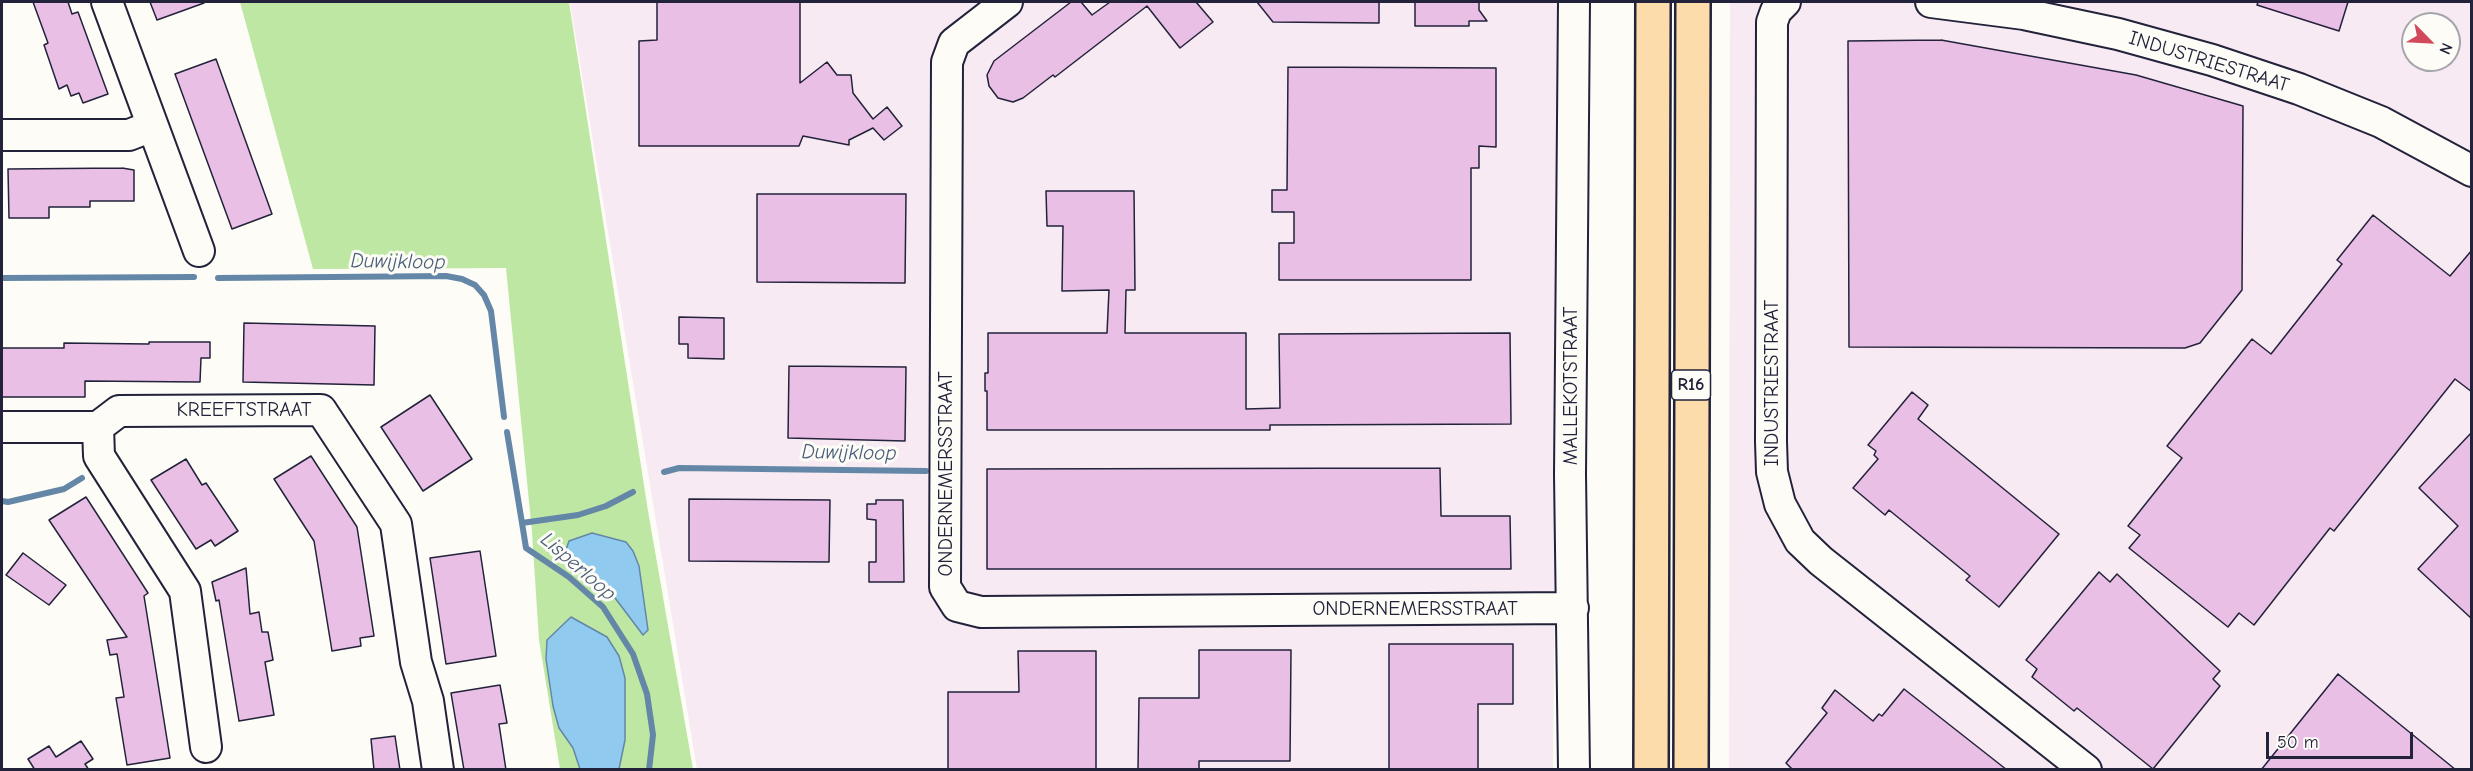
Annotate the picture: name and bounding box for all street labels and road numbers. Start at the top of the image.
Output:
street label: INDUSTRIESTRAAT [2126,26,2292,98]
street label: INDUSTRIESTRAAT [1760,300,1784,466]
street label: MALLEKOTSTRAAT [1559,307,1583,465]
road number: R16 [1672,370,1710,400]
street label: ONDERNEMERSSTRAAT [934,371,958,577]
street label: KREEFTSTRAAT [177,398,311,422]
street label: ONDERNEMERSSTRAAT [1312,597,1518,621]

